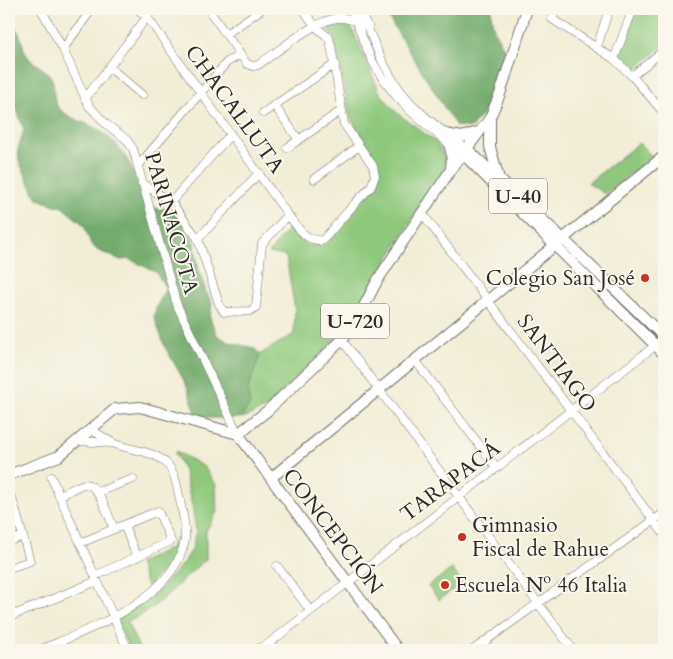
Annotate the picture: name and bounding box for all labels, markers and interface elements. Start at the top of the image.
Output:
street label: CHACALLUTA [178,39,291,180]
street label: PARINACOTA [137,149,206,298]
road number: U-40 [489,178,547,214]
place label: Colegio San José [486,264,635,293]
marker: Colegio San José [639,272,651,284]
road number: U-720 [321,304,389,338]
street label: SANTIAGO [510,308,603,418]
street label: TARAPACÁ [394,434,506,529]
street label: CONCEPCIÓN [276,462,390,600]
place label: Gimnasio Fiscal de Rahue [472,511,609,564]
marker: Gimnasio Fiscal de Rahue [456,531,468,543]
place label: Escuela Nº 46 Italia [455,571,627,600]
marker: Escuela Nº 46 Italia [439,579,451,591]

